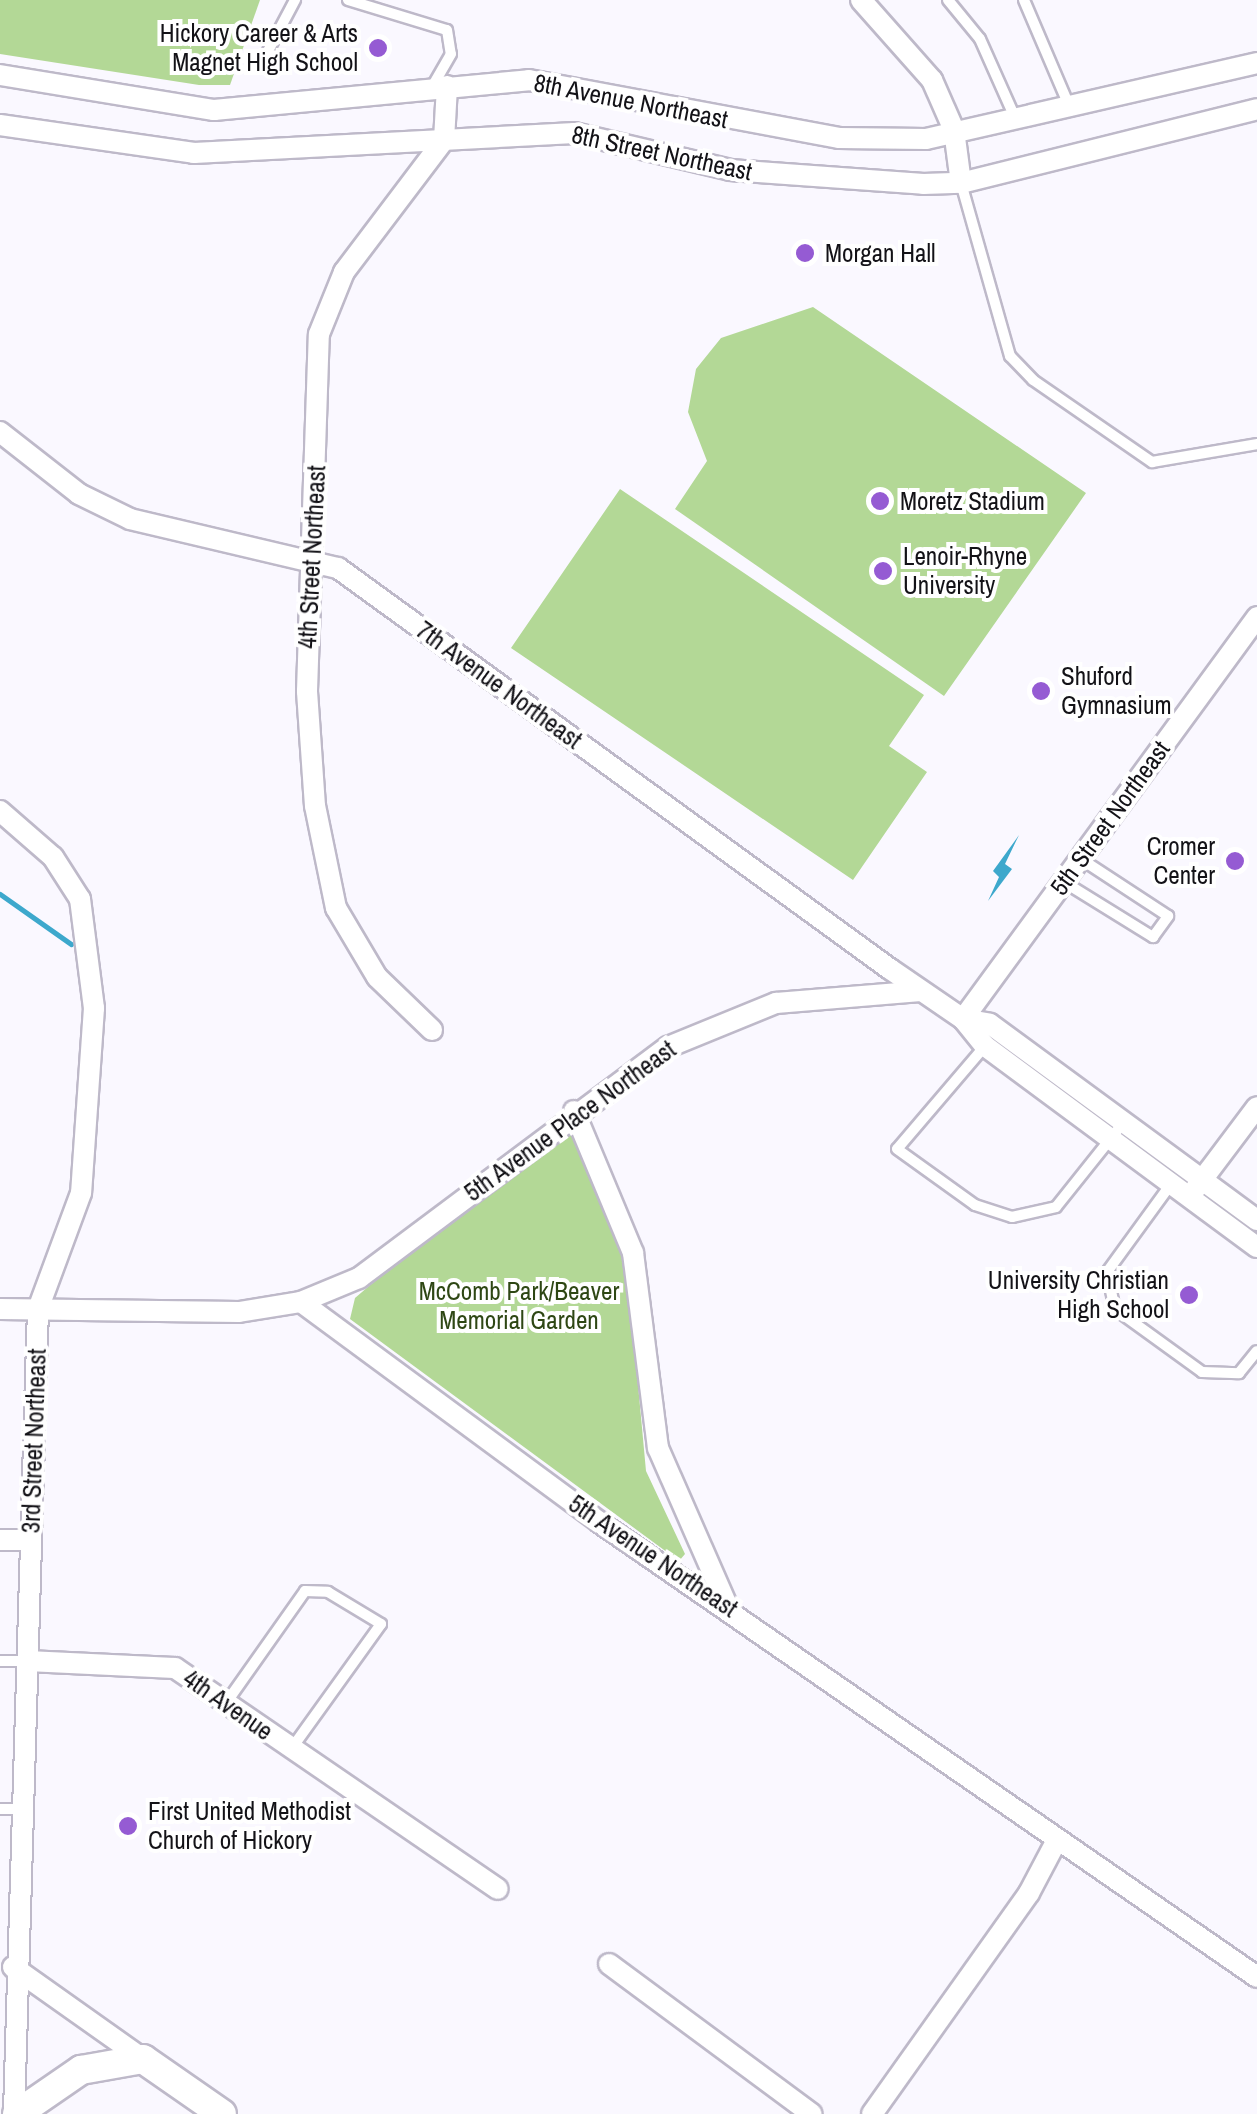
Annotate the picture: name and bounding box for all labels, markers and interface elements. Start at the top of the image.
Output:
place label: Hickory Career & Arts Magnet High School [159,19,358,78]
marker: Hickory Career & Arts Magnet High School [367,37,389,59]
street label: 8th Avenue Northeast [531,67,731,135]
street label: 8th Street Northeast [569,119,755,187]
place label: Morgan Hall [825,238,935,268]
marker: Morgan Hall [794,242,816,264]
street label: 4th Street Northeast [292,465,332,649]
place label: Moretz Stadium [900,486,1045,516]
marker: Moretz Stadium [869,490,891,512]
place label: Lenoir-Rhyne University [903,542,1027,601]
marker: Lenoir-Rhyne University [872,560,894,582]
street label: 7th Avenue Northeast [410,615,588,755]
place label: Shuford Gymnasium [1061,662,1171,721]
marker: Shuford Gymnasium [1030,680,1052,702]
street label: 5th Street Northeast [1044,735,1176,901]
place label: Cromer Center [1147,832,1215,891]
marker: Cromer Center [1224,850,1246,872]
street label: 5th Avenue Place Northeast [458,1034,682,1208]
place label: University Christian High School [988,1266,1169,1325]
park label: McComb Park/Beaver Memorial Garden [419,1277,619,1336]
marker: University Christian High School [1178,1284,1200,1306]
street label: 3rd Street Northeast [16,1348,52,1534]
street label: 5th Avenue Northeast [563,1488,743,1624]
street label: 4th Avenue [177,1663,279,1747]
place label: First United Methodist Church of Hickory [148,1797,351,1856]
marker: First United Methodist Church of Hickory [117,1815,139,1837]

